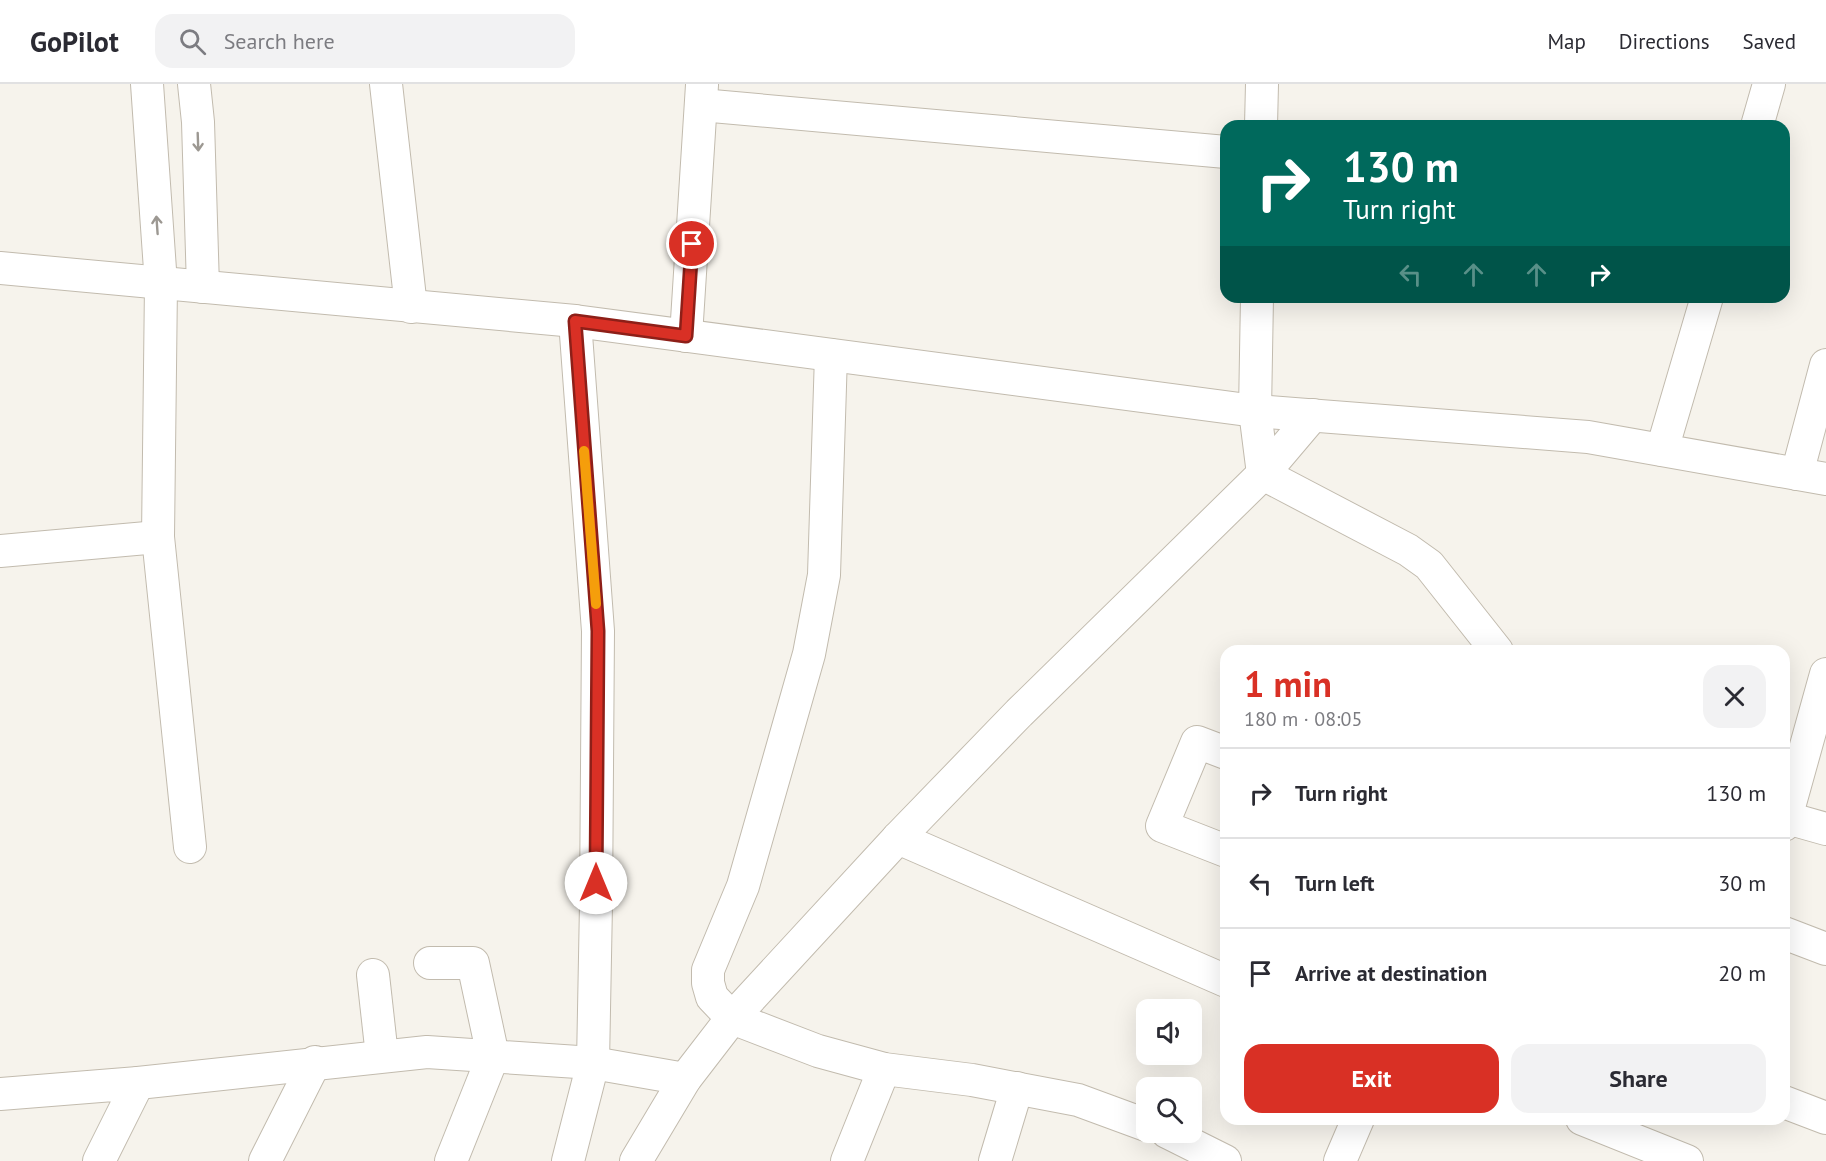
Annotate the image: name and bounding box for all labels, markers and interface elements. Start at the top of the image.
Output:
search box [155,14,575,68]
text: GoPilot [30,23,119,60]
icon: search [176,25,209,58]
text: Search here [224,27,335,55]
text: Map [1547,28,1586,55]
text: Directions [1619,28,1710,55]
text: Saved [1743,28,1796,55]
one-way arrow [193,132,204,152]
text: 130 m [1343,139,1459,194]
icon: right [1244,144,1322,222]
text: Turn right [1343,192,1456,226]
one-way arrow [151,216,162,236]
pin [666,218,717,269]
icon: arrive [675,227,708,260]
icon: left [1394,258,1427,291]
icon: ahead [1457,258,1490,291]
icon: ahead [1520,258,1553,291]
icon: right [1583,258,1616,291]
text: 1 min [1244,660,1332,707]
button: close [1703,665,1766,728]
text: 180 m · 08:05 [1244,706,1362,732]
icon: right [1244,777,1277,810]
text: Turn right [1295,779,1387,807]
text: 130 m [1706,779,1766,807]
position arrow [564,851,628,915]
icon: left [1244,867,1277,900]
text: Turn left [1295,869,1375,897]
text: 30 m [1718,869,1766,897]
icon: arrive [1244,957,1277,990]
text: Arrive at destination [1295,959,1487,987]
text: 20 m [1718,959,1766,987]
map controls [1136,999,1202,1143]
button: sound [1136,999,1202,1065]
button: Exit [1244,1044,1499,1113]
button: Share [1511,1044,1766,1113]
button: search [1136,1077,1202,1143]

